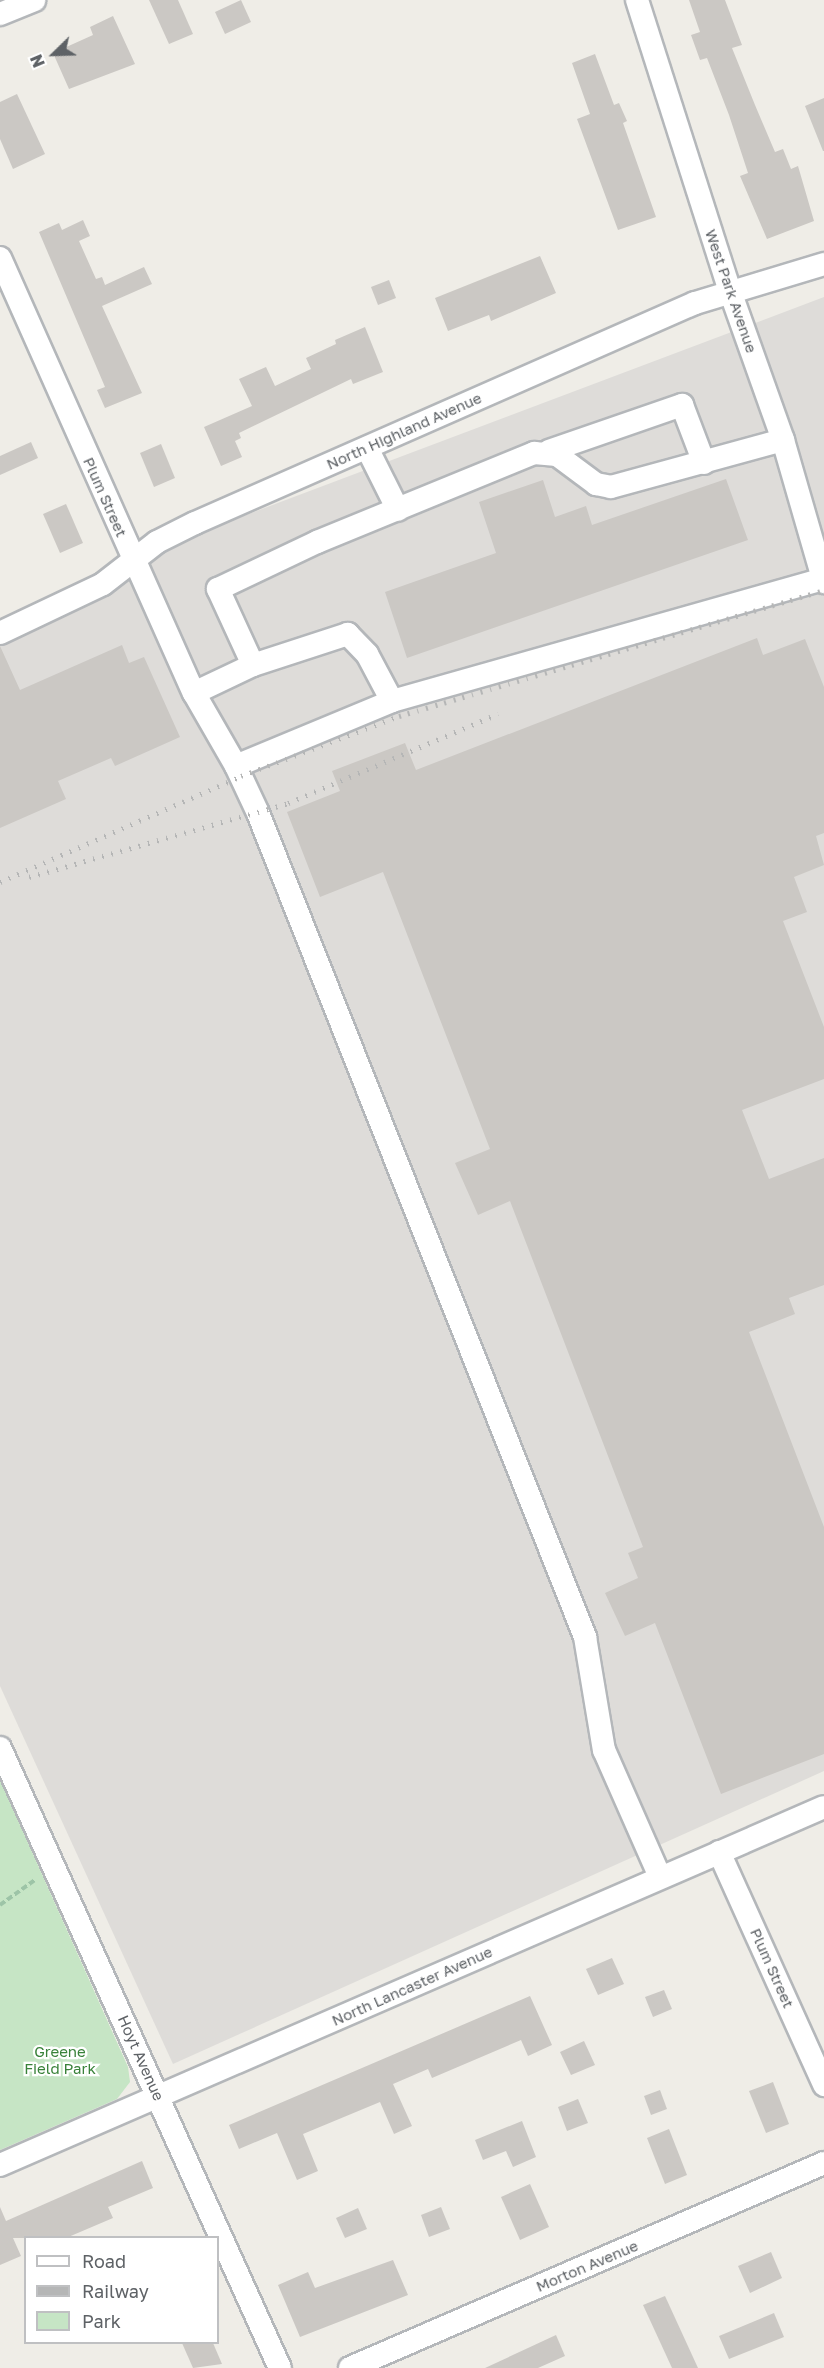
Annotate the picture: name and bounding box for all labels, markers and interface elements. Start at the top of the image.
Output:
north arrow [24,24,84,84]
text: N [26,52,49,71]
street label: West Park Avenue [701,227,761,355]
street label: North Highland Avenue [324,389,484,473]
street label: Plum Street [79,454,131,540]
street label: Plum Street [746,1925,798,2011]
street label: North Lancaster Avenue [329,1942,495,2030]
street label: Hoyt Avenue [114,2012,168,2104]
park label: Greene Field Park [24,2042,96,2077]
legend [24,2236,219,2344]
street label: Morton Avenue [533,2236,641,2296]
text: Road [82,2250,126,2272]
text: Railway [82,2280,149,2302]
text: Park [82,2310,121,2332]

